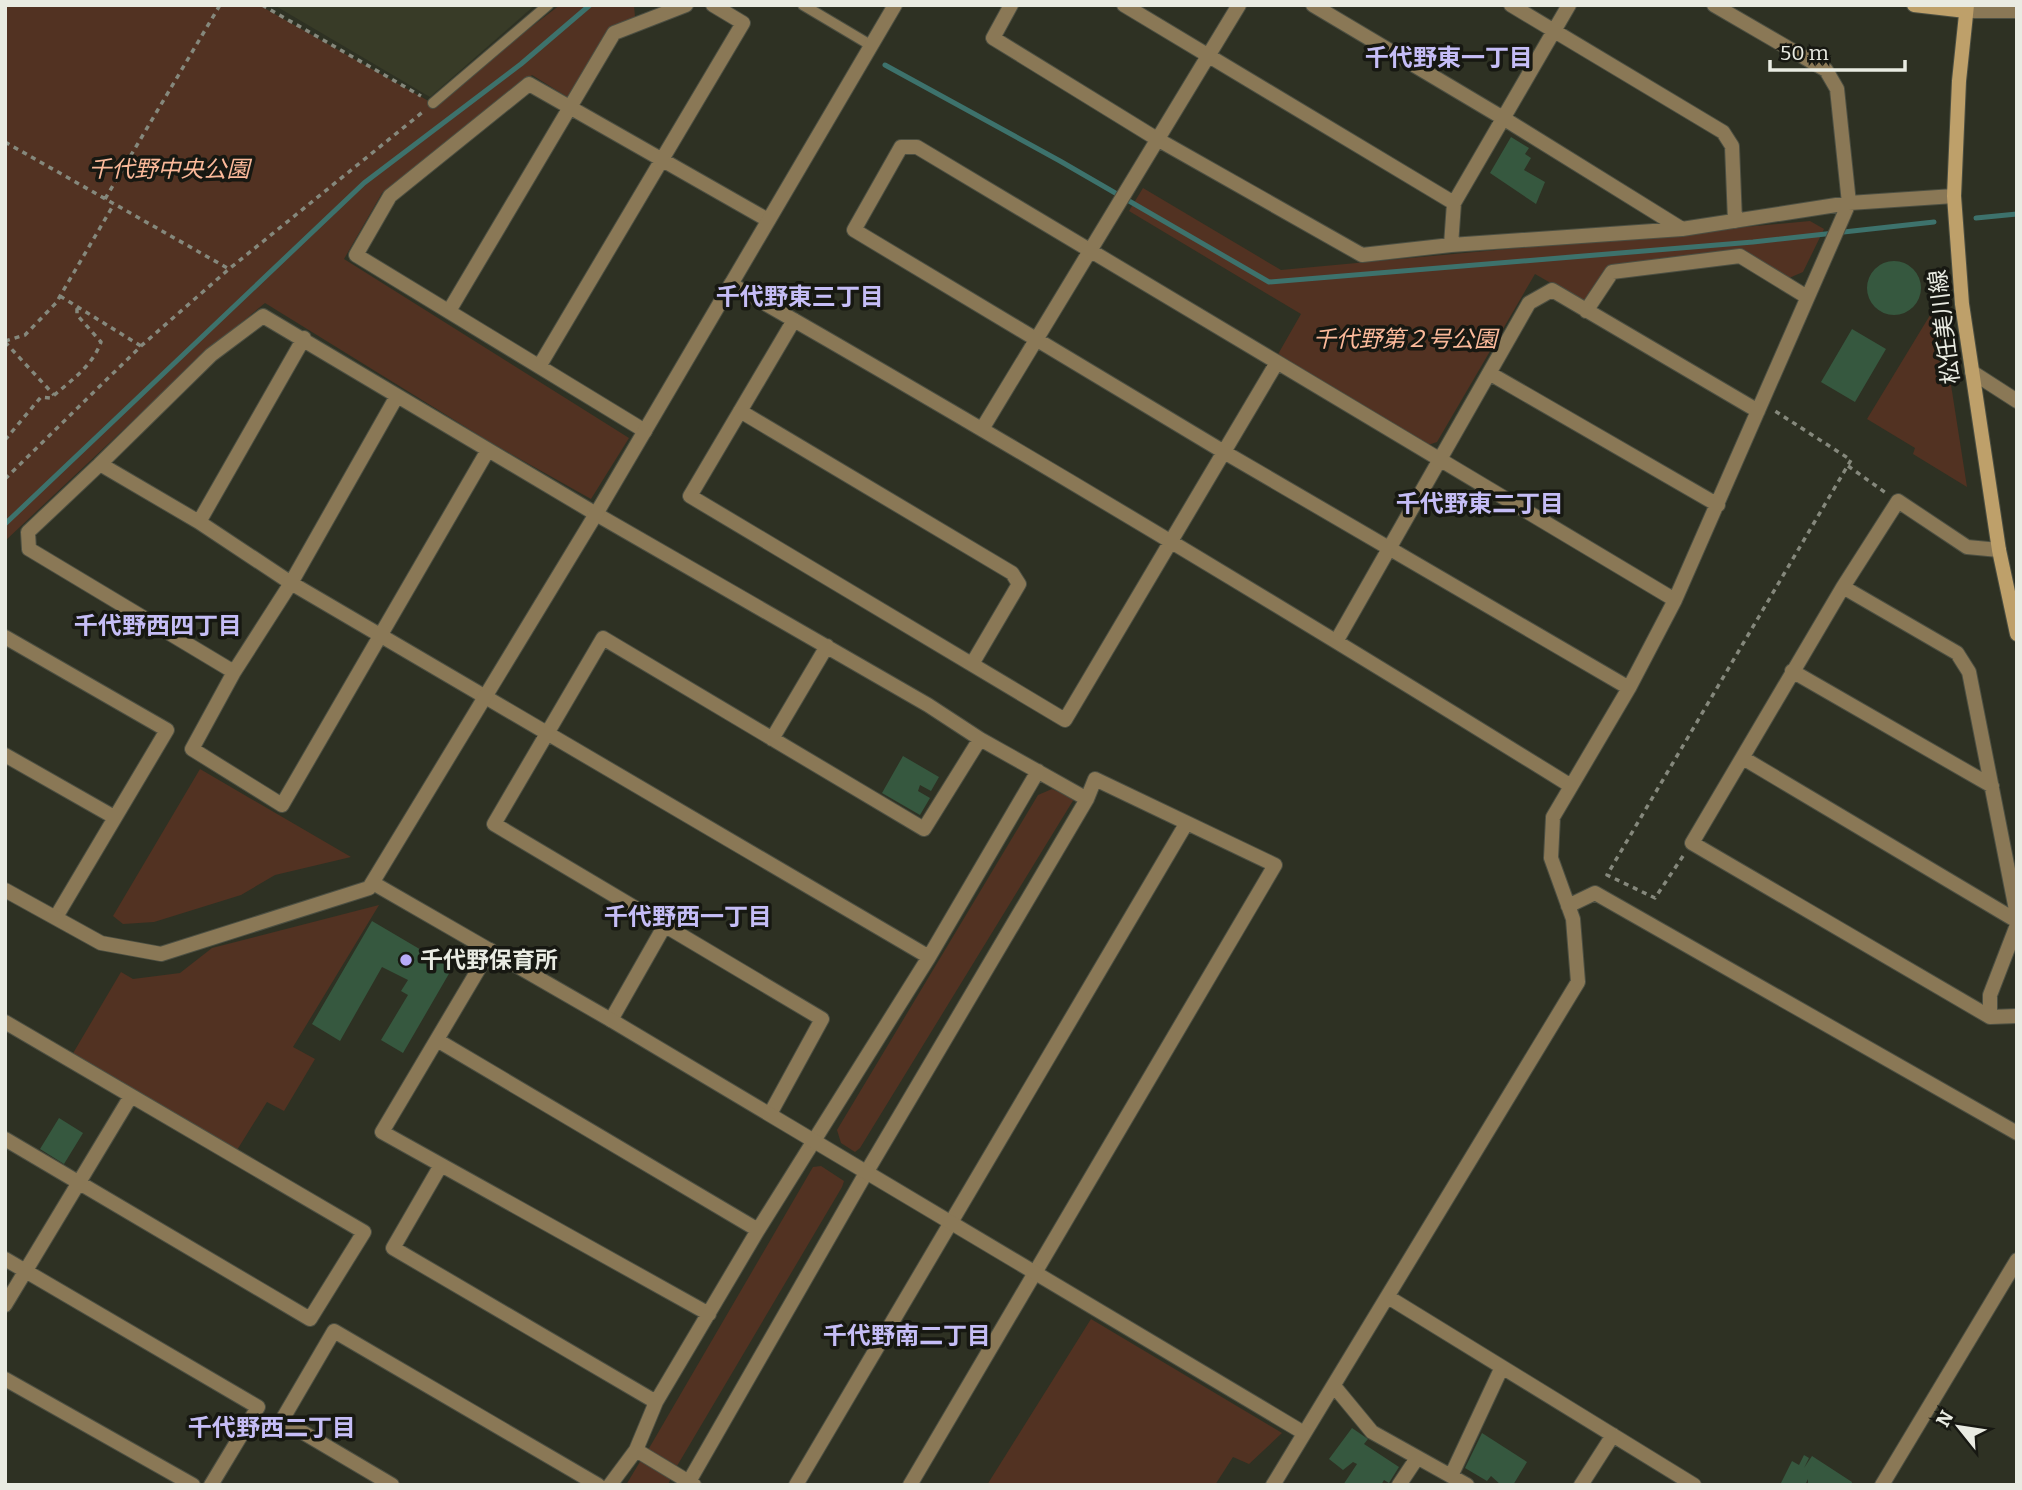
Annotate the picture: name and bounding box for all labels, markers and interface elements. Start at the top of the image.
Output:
scale bar [1770,28,1905,72]
text: 50 m [1780,40,1829,66]
district label: 千代野東一丁目 [1365,44,1533,72]
park label: 千代野中央公園 [89,155,253,183]
street label: 松任美川線 [1923,268,1965,386]
district label: 千代野東三丁目 [716,283,884,311]
park label: 千代野第２号公園 [1313,325,1500,353]
district label: 千代野東二丁目 [1396,490,1564,518]
district label: 千代野西四丁目 [74,612,242,640]
district label: 千代野西一丁目 [604,903,772,931]
place label: 千代野保育所 [420,946,558,974]
marker: 千代野保育所 [398,952,414,968]
district label: 千代野南二丁目 [823,1322,991,1350]
north arrow [1924,1392,1994,1462]
text: N [1931,1406,1959,1431]
district label: 千代野西二丁目 [188,1414,356,1442]

